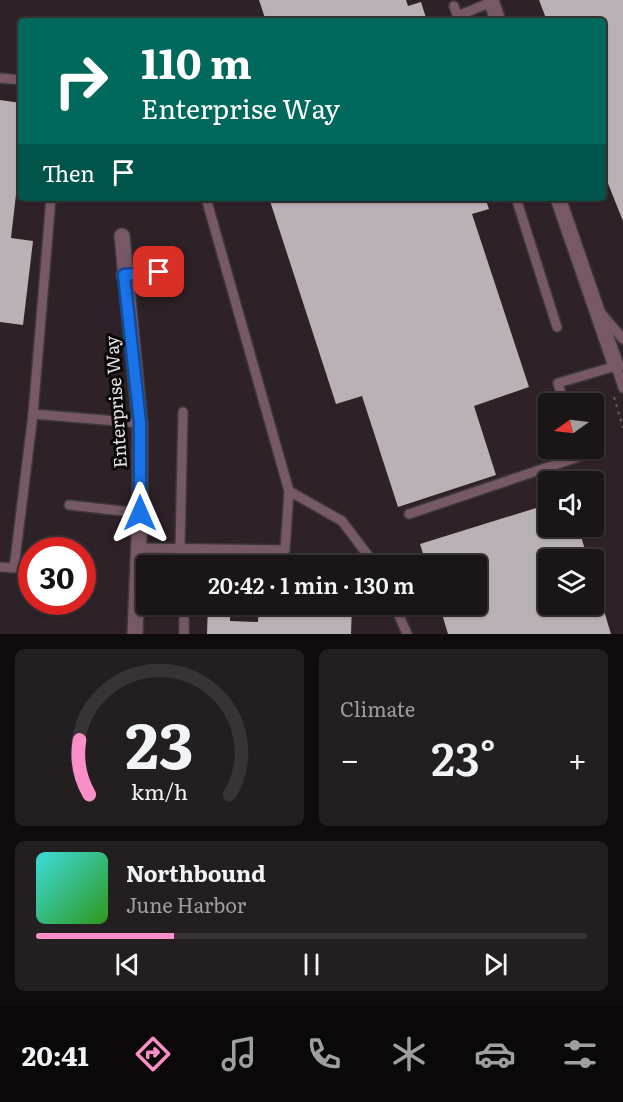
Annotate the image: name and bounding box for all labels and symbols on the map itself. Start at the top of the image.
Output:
pin [133,246,184,297]
street label: Enterprise Way [97,334,133,469]
north arrow [538,393,604,459]
position arrow [108,481,172,545]
speed limit sign: 30 [18,537,96,615]

